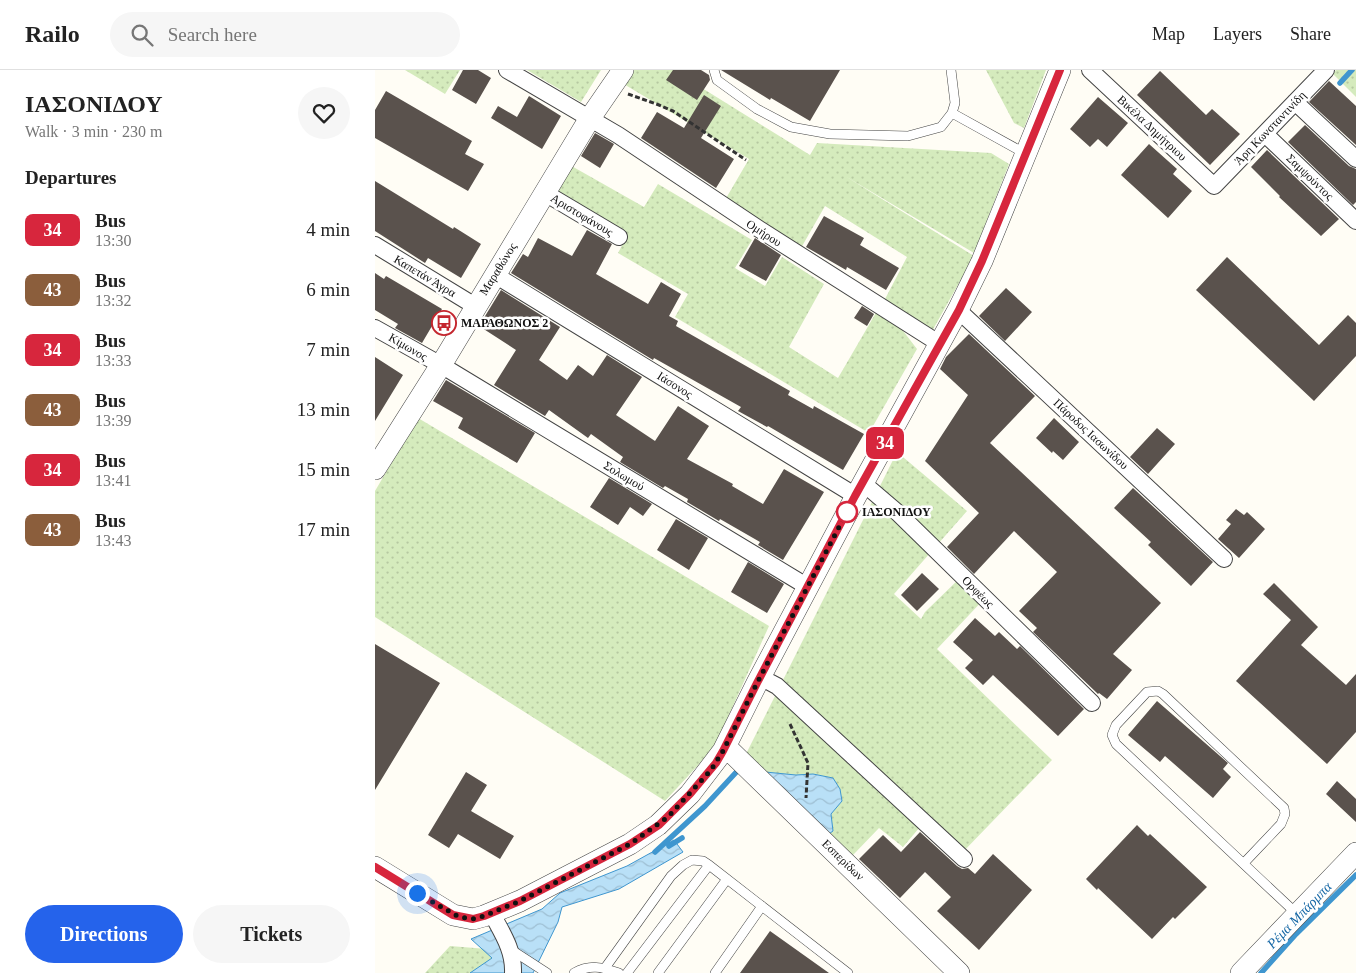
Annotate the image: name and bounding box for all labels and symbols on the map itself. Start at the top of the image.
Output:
street label: Άρη Κωνσταντινίδη [1231,88,1309,168]
street label: Βικέλα Δημήτριου [1115,92,1190,164]
street label: Σαμψούντος [1283,151,1337,203]
street label: Αριστοφάνους [548,191,616,239]
street label: Ομήρου [744,216,784,250]
street label: Μαραθώνος [476,240,520,298]
street label: Καπετάν Άγρα [391,252,459,300]
bus stop icon: ΜΑΡΑΘΩΝΟΣ 2 [431,310,457,336]
place label: ΜΑΡΑΘΩΝΟΣ 2 [461,316,548,330]
street label: Κίμωνος [386,330,430,364]
street label: Ιάσονος [655,369,695,401]
street label: Πάροδος Ιασωνίδου [1051,396,1131,472]
line badge: 34 [863,427,907,459]
street label: Σολωμού [601,458,647,494]
marker: ΙΑΣΟΝΙΔΟΥ [836,501,858,523]
place label: ΙΑΣΟΝΙΔΟΥ [862,505,931,519]
street label: Ορφέως [959,573,997,611]
street label: Εσπερίδων [819,837,867,884]
water label: Ρέμα Μπάρμπα [1263,879,1335,952]
your location [405,881,430,906]

